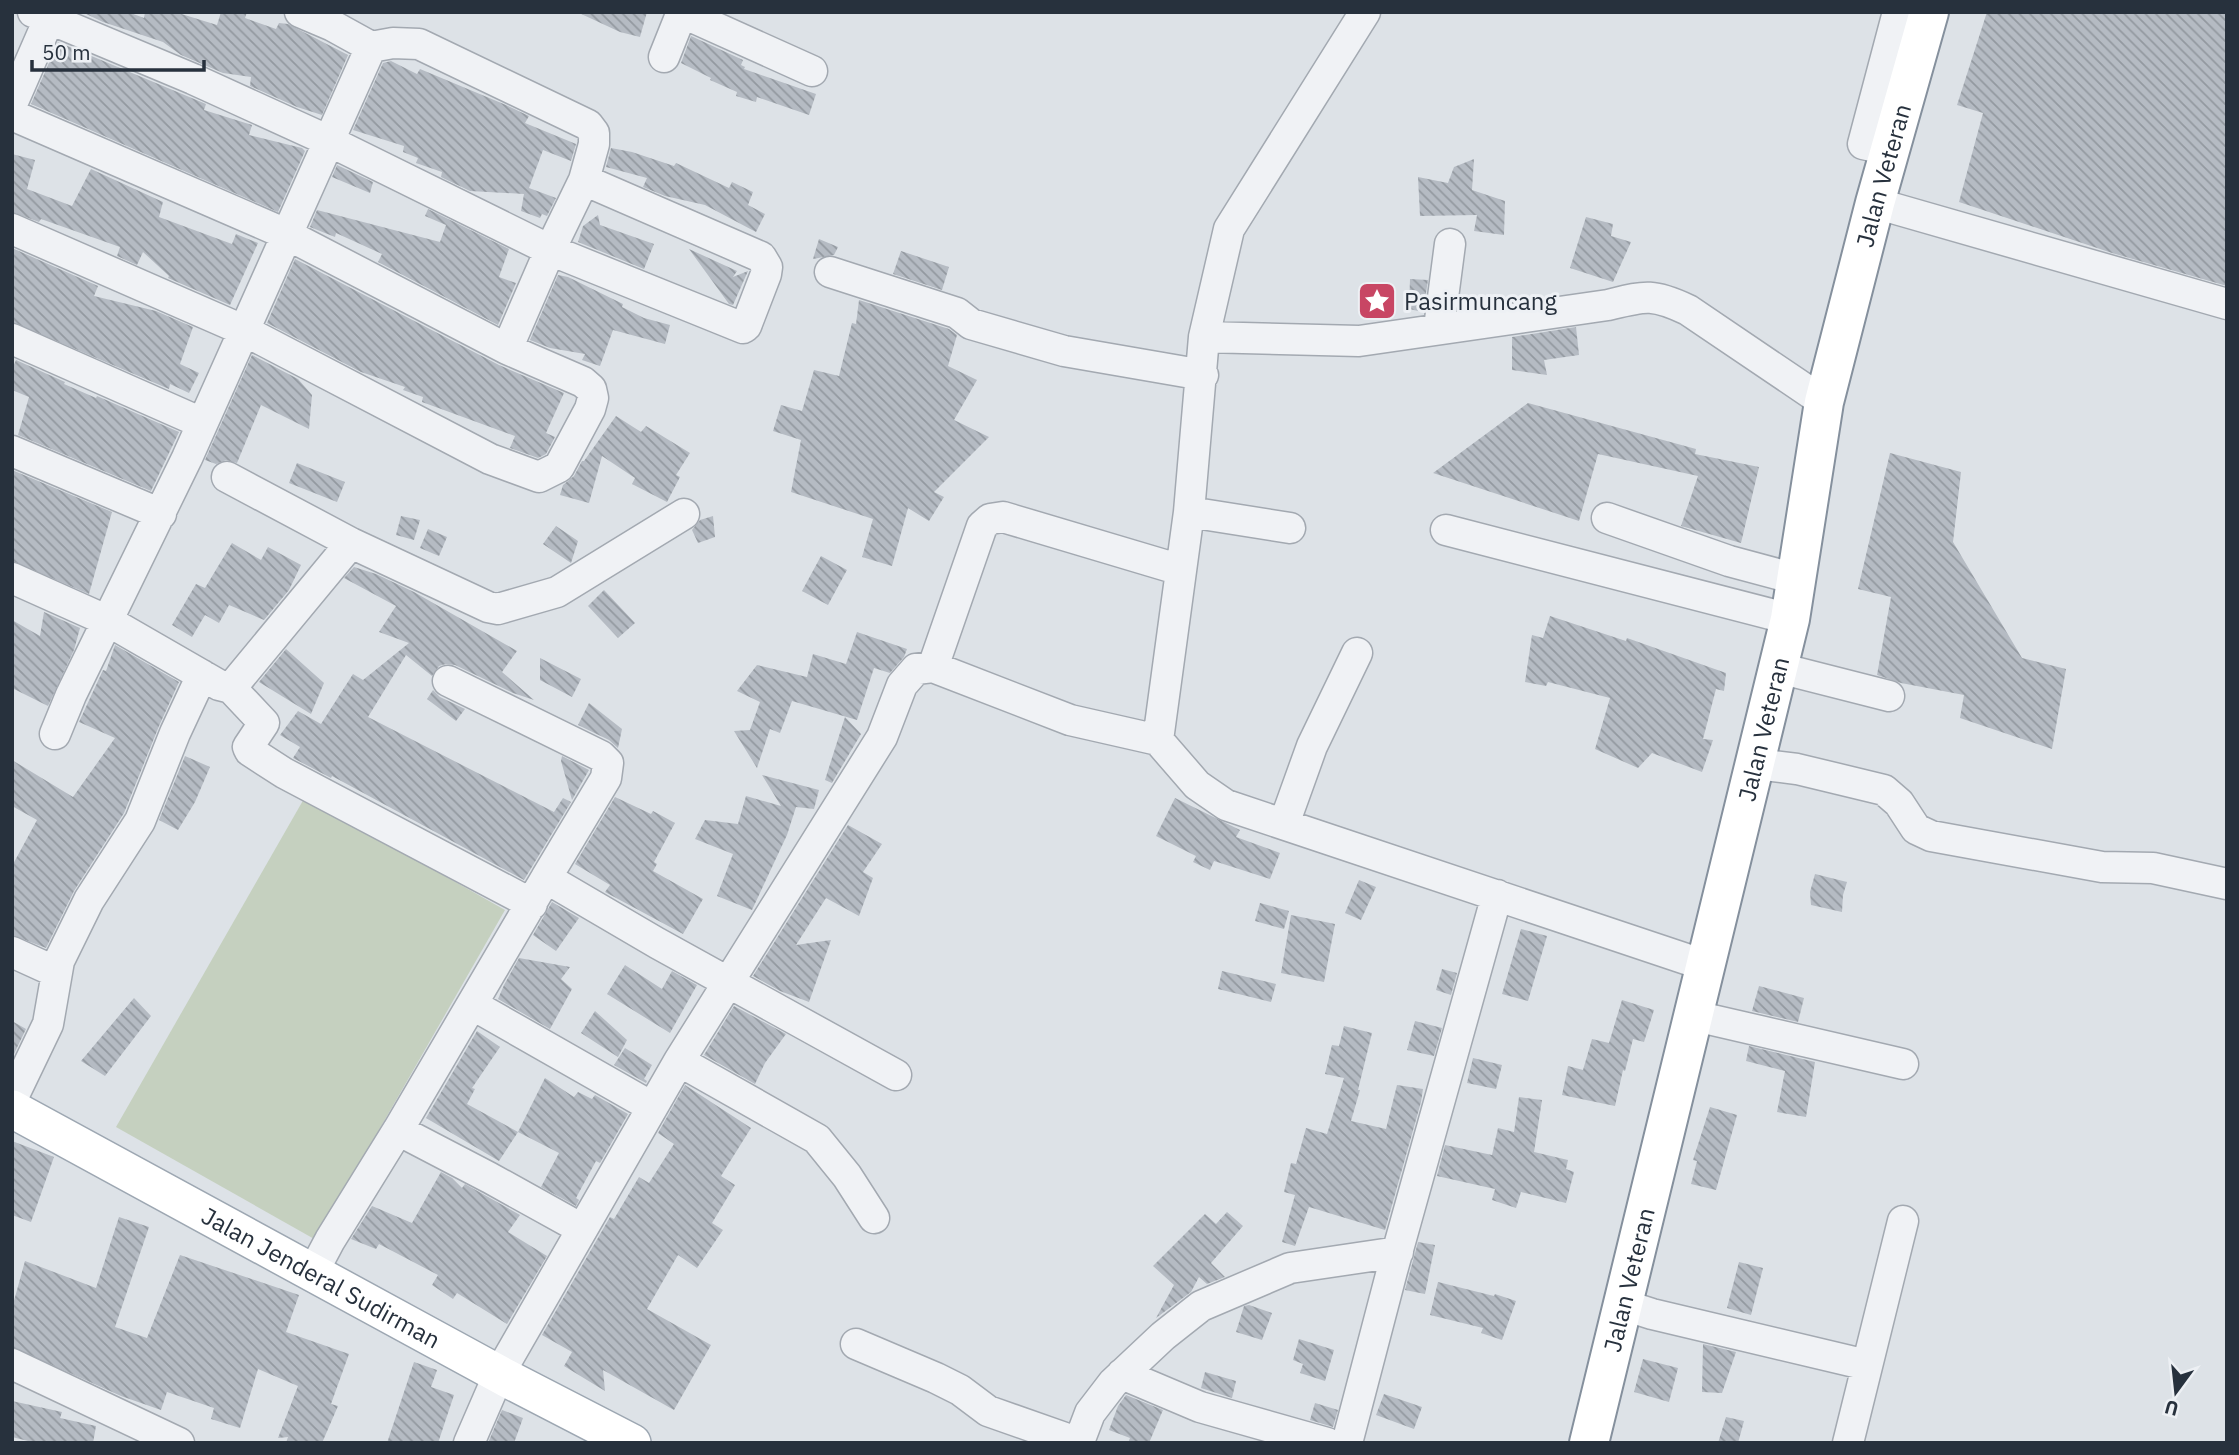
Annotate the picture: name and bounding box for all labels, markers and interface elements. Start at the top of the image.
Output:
scale bar [32,28,203,72]
text: 50 m [42,38,91,66]
street label: Jalan Veteran [1848,100,1918,251]
place icon: Pasirmuncang [1356,280,1398,322]
place label: Pasirmuncang [1404,285,1557,317]
street label: Jalan Veteran [1730,653,1796,804]
street label: Jalan Jenderal Sudirman [196,1199,446,1355]
street label: Jalan Veteran [1596,1204,1662,1355]
north arrow [2141,1357,2211,1427]
text: U [2162,1395,2181,1422]

